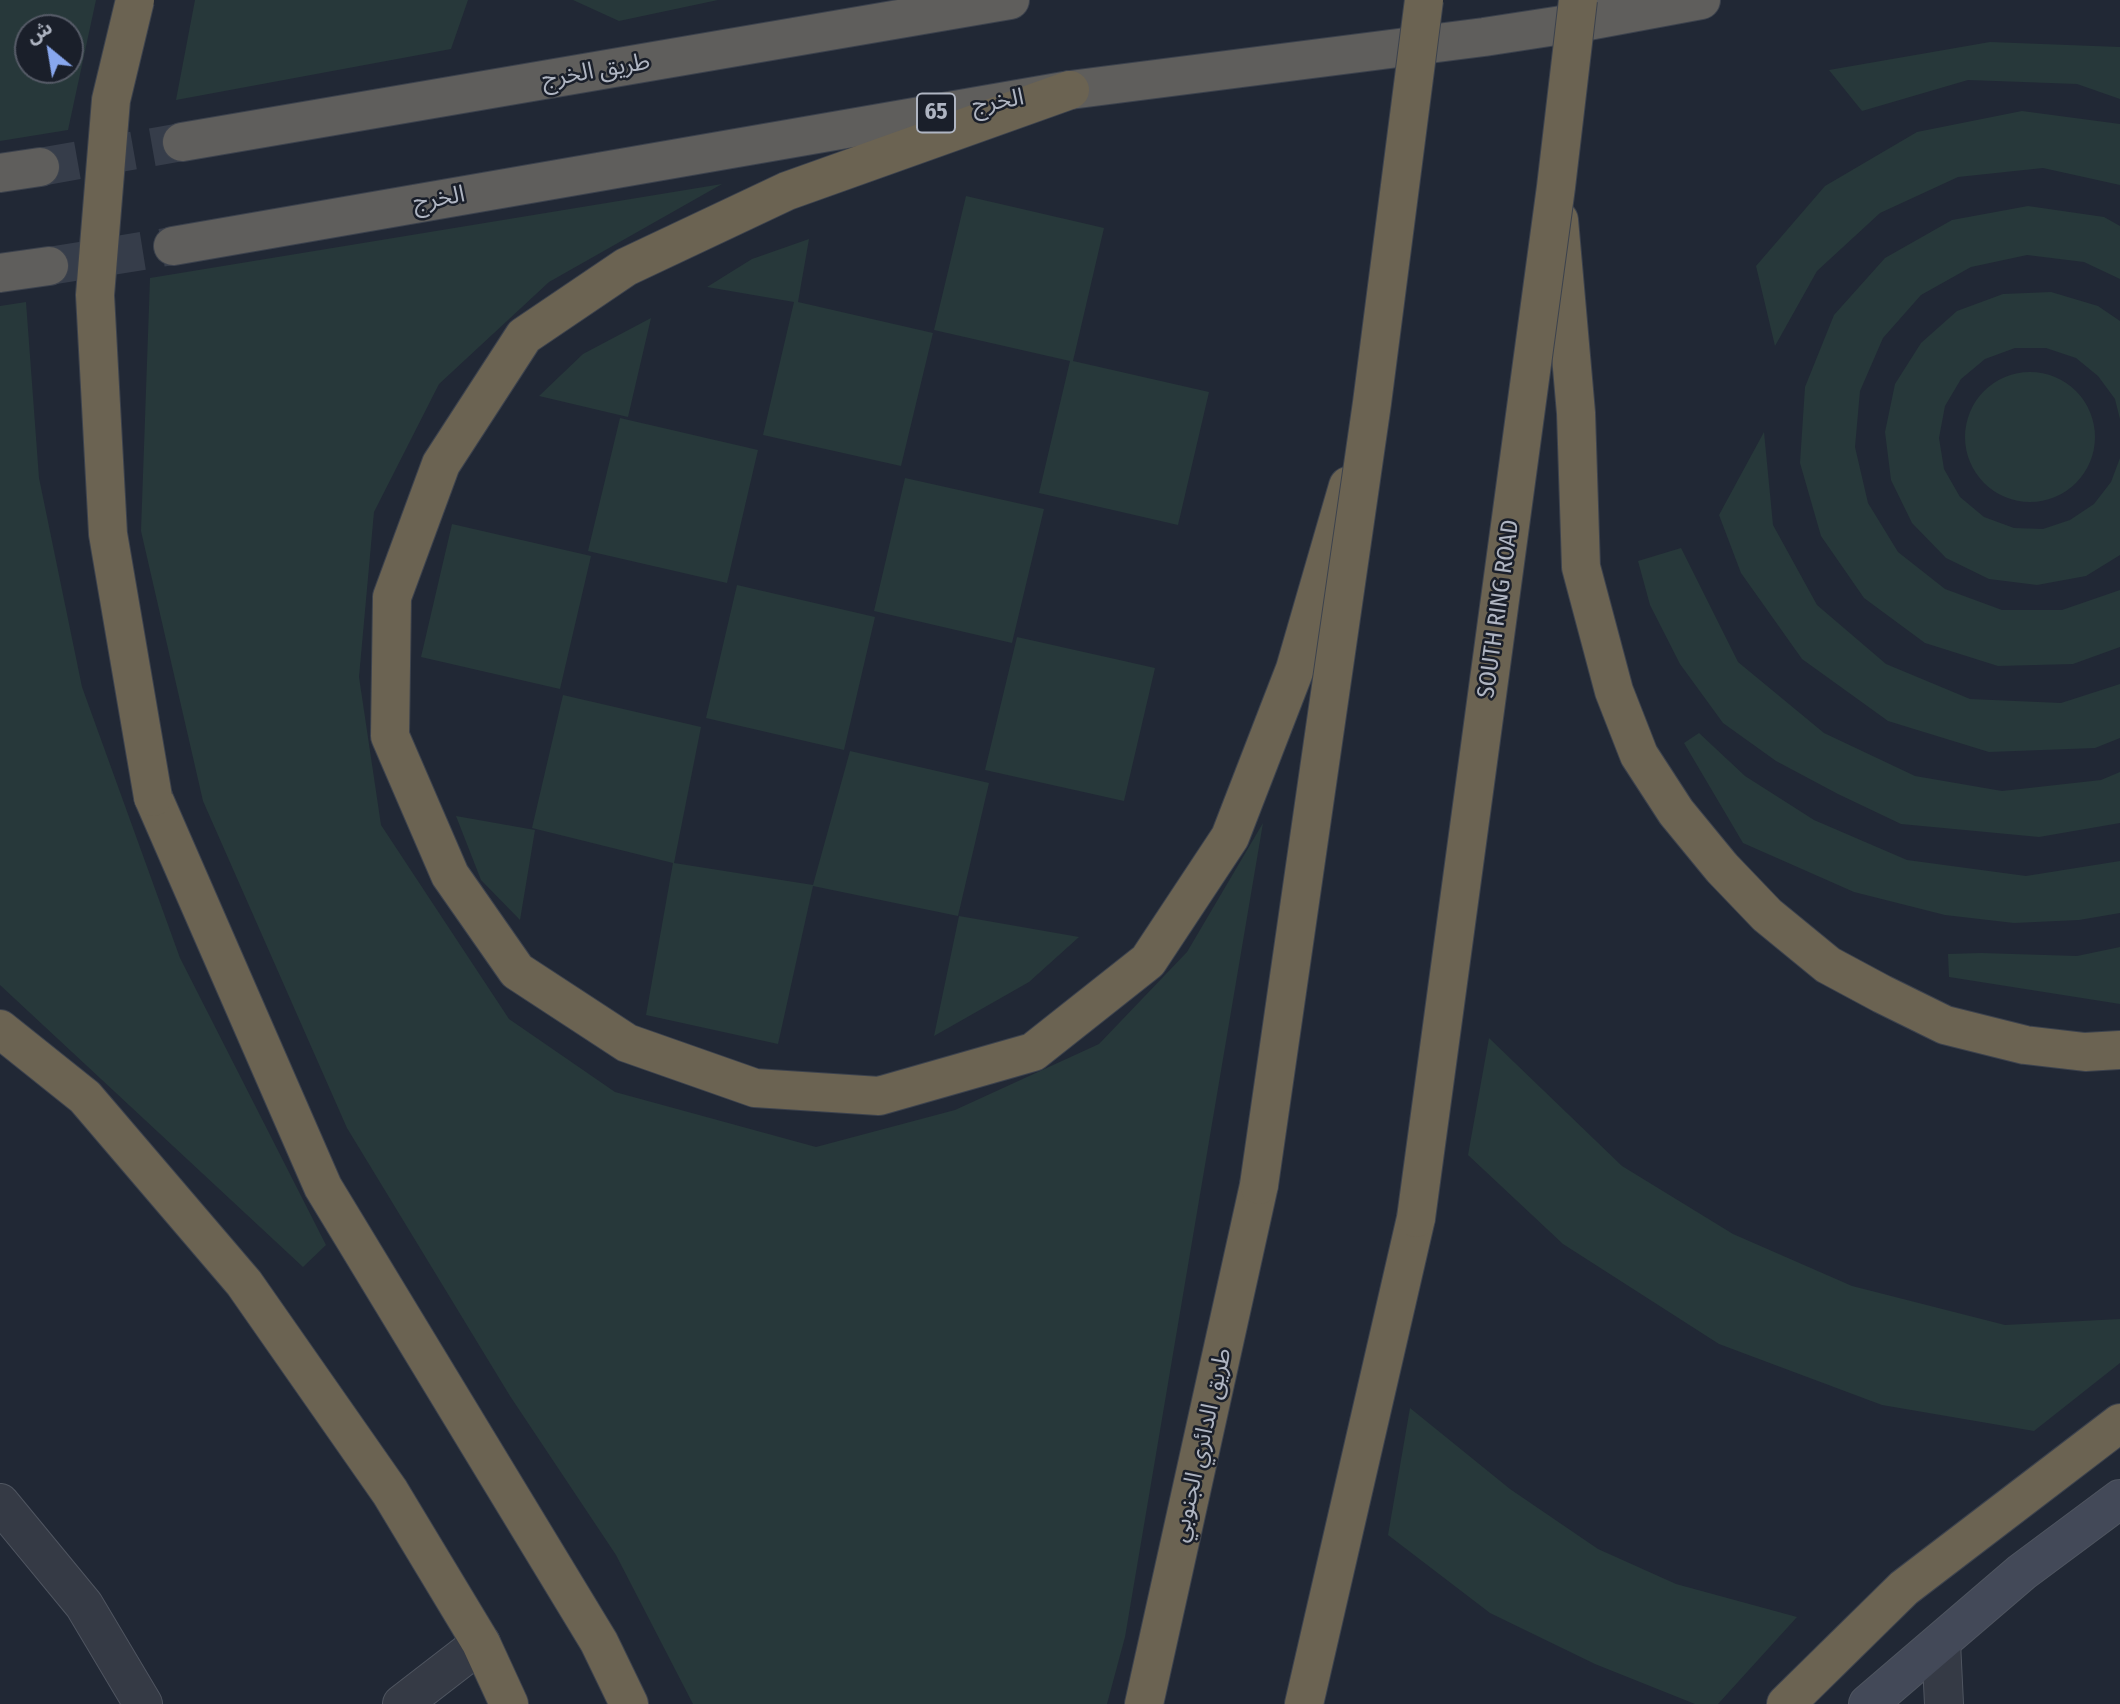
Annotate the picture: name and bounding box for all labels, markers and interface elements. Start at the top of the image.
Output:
north arrow [14,14,84,84]
text: ش [22,16,56,49]
street label: طريق الخرج [540,47,652,95]
street label: الخرج [970,83,1026,121]
road number: 65 [917,94,955,132]
street label: الخرج [411,180,467,218]
street label: SOUTH RING ROAD [1472,518,1526,700]
street label: طريق الدائري الجنوبي [1166,1345,1238,1545]

